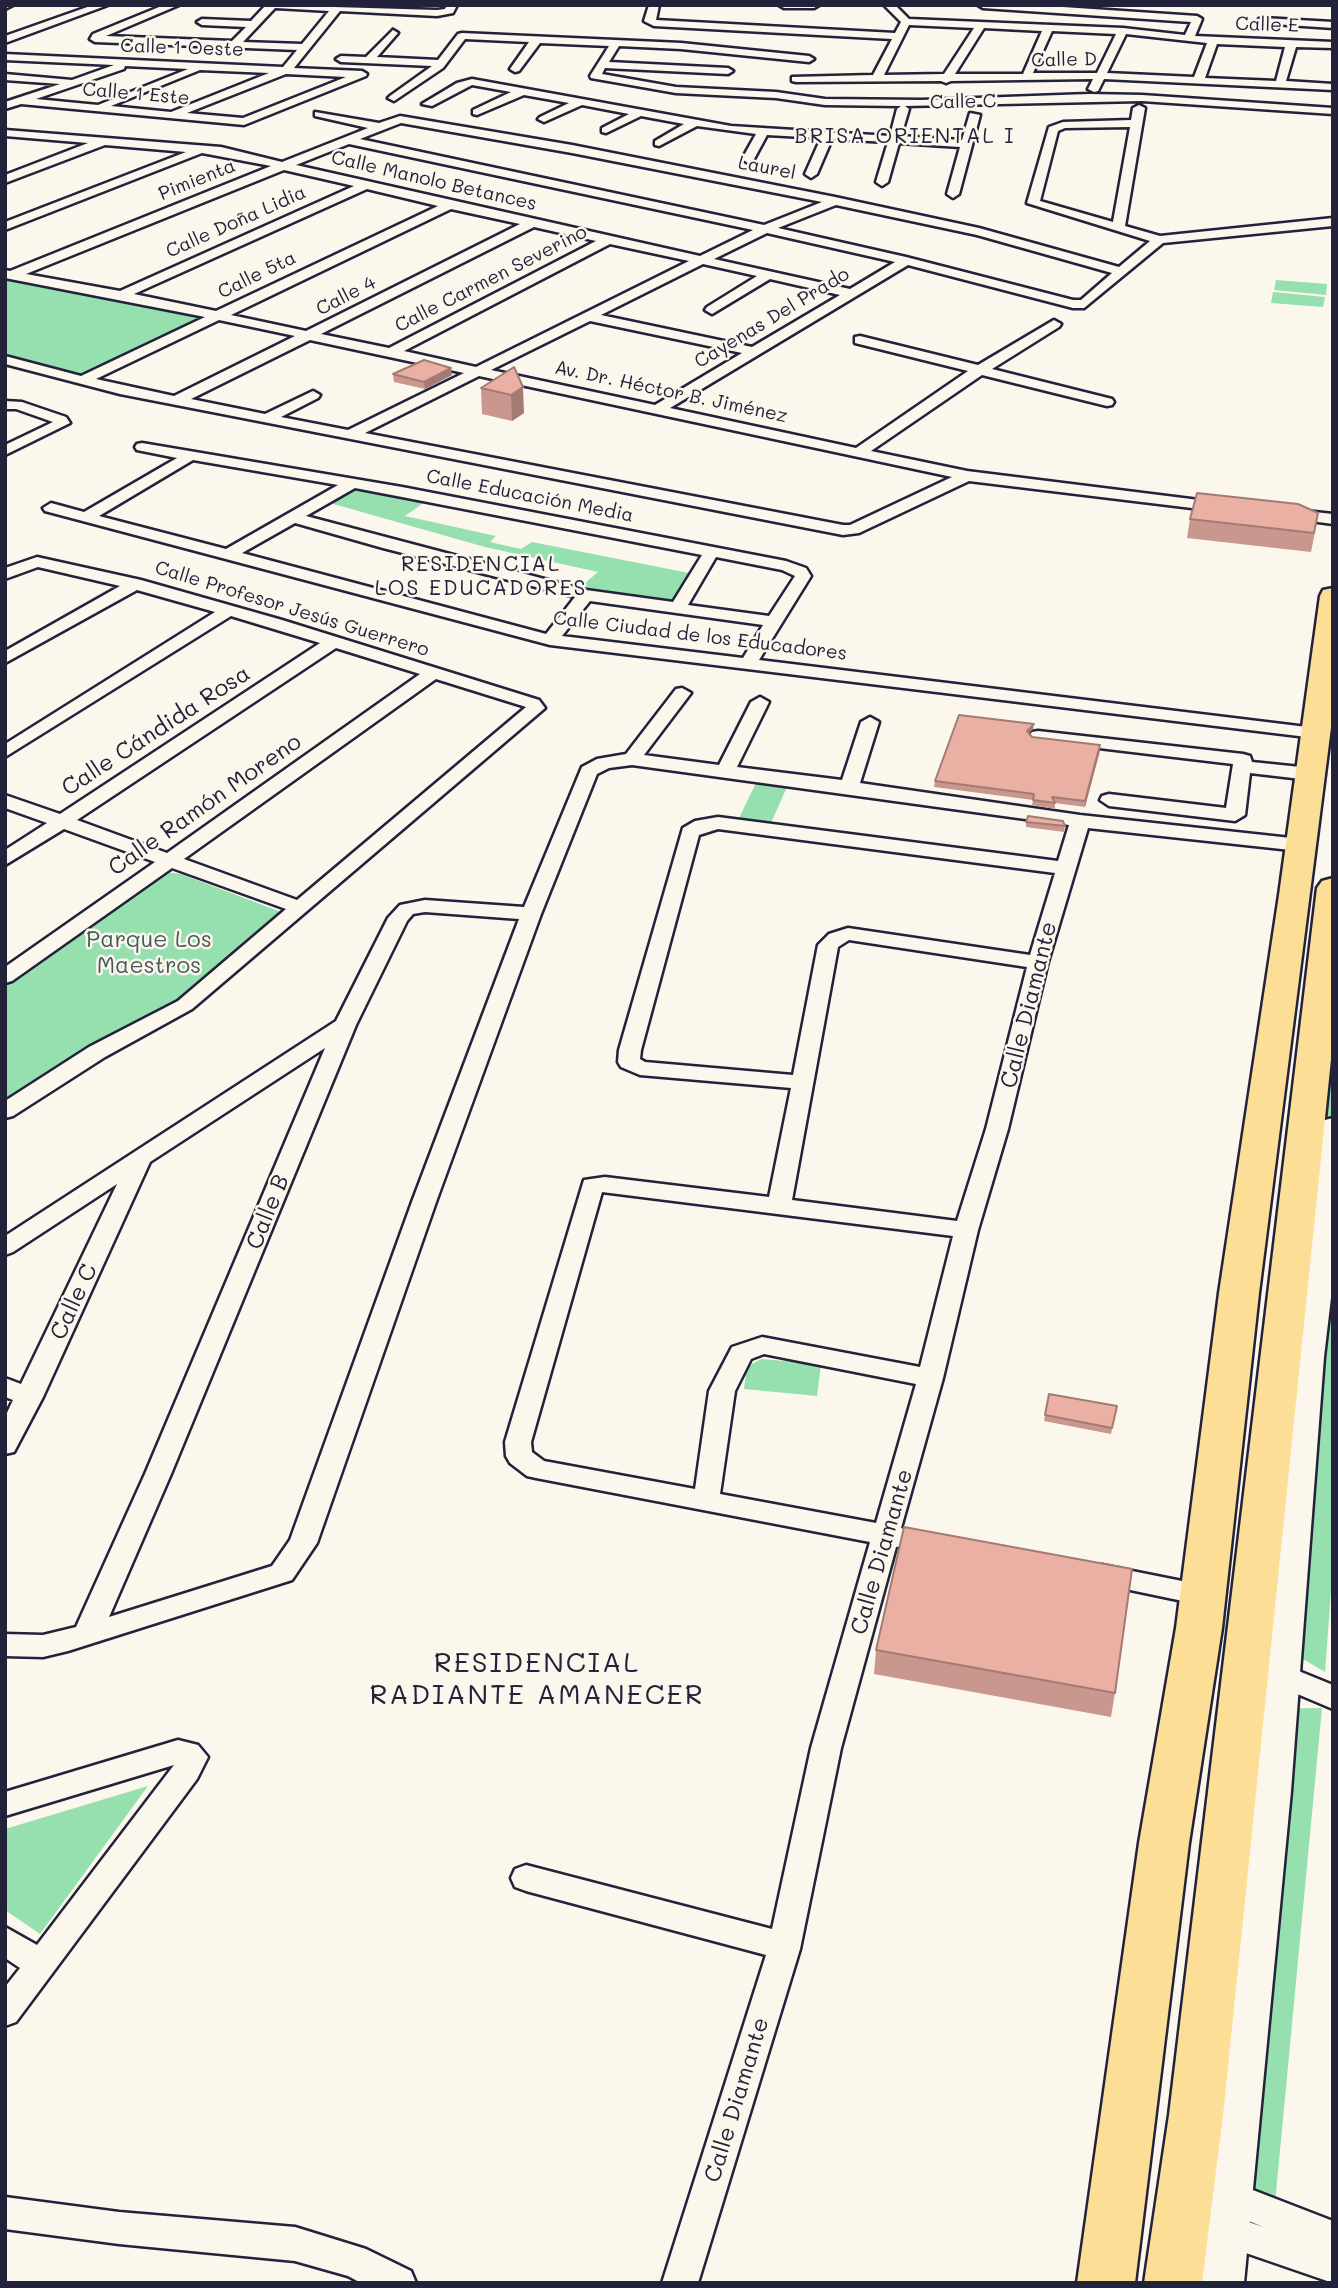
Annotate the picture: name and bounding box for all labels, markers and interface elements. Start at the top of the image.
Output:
street label: Calle E [1235,12,1299,38]
street label: Calle 1 Oeste [120,34,244,62]
street label: Calle D [1031,48,1097,72]
street label: Calle 1 Este [81,78,191,110]
street label: Calle C [930,90,996,114]
district label: BRISA ORIENTAL I [797,124,1013,150]
street label: Calle Manolo Betances [329,146,539,216]
street label: Laurel [736,151,798,185]
street label: Pimienta [155,154,239,206]
street label: Calle Doña Lidia [162,181,310,263]
street label: Calle Carmen Severino [391,221,591,337]
street label: Calle 5ta [214,246,300,304]
street label: Cayenas Del Prado [690,263,854,373]
street label: Calle 4 [312,271,380,321]
street label: Av. Dr. Héctor B. Jiménez [553,356,789,428]
street label: Calle Educación Media [424,465,636,527]
district label: RESIDENCIAL LOS EDUCADORES [376,552,586,602]
street label: Calle Profesor Jesús Guerrero [152,556,432,662]
street label: Calle Ciudad de los Educadores [552,607,848,665]
street label: Calle Cándida Rosa [57,660,255,802]
street label: Calle Ramón Moreno [103,728,307,882]
street label: Calle Diamante [995,919,1063,1091]
park label: Parque Los Maestros [86,926,212,980]
street label: Calle B [241,1171,295,1253]
street label: Calle C [45,1260,103,1344]
street label: Calle Diamante [845,1466,919,1638]
district label: RESIDENCIAL RADIANTE AMANECER [372,1646,702,1712]
street label: Calle Diamante [699,2014,775,2186]

